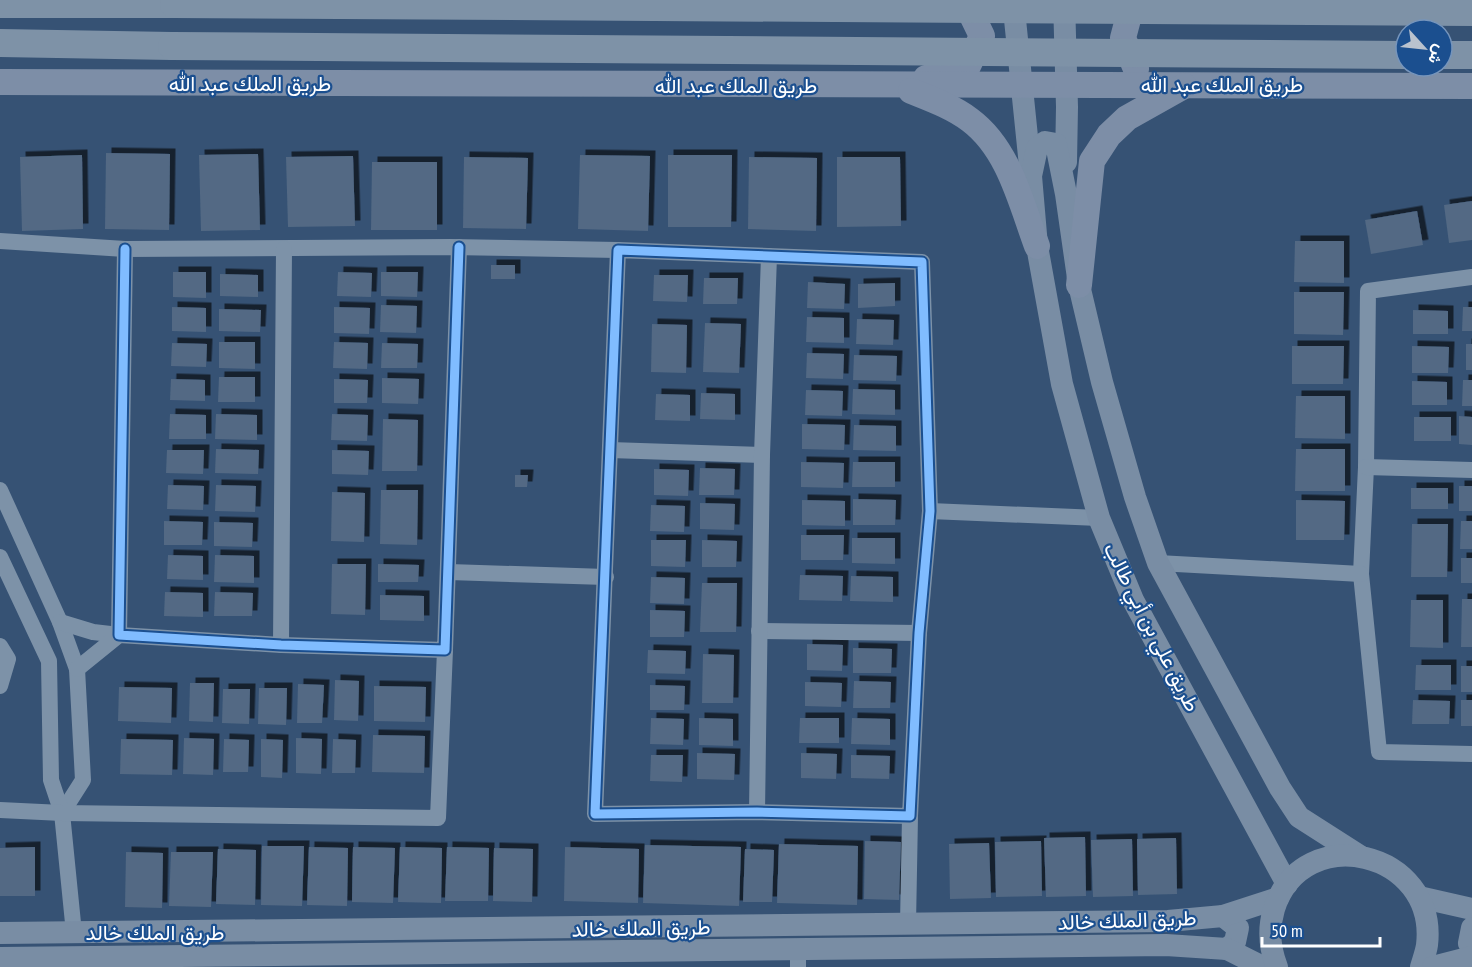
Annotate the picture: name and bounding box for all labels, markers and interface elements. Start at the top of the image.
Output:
north arrow [1394,18,1454,78]
text: ش [1424,42,1451,68]
street label: طريق الملك عبد الله [169,70,331,97]
street label: طريق الملك عبد الله [1141,71,1303,98]
street label: طريق الملك عبد الله [655,72,817,99]
street label: طريق علي بن أبي طالب [1094,538,1206,718]
street label: طريق الملك خالد [1057,904,1197,936]
scale bar [1262,910,1380,948]
street label: طريق الملك خالد [571,913,711,943]
street label: طريق الملك خالد [86,919,224,946]
text: 50 m [1271,919,1303,942]

